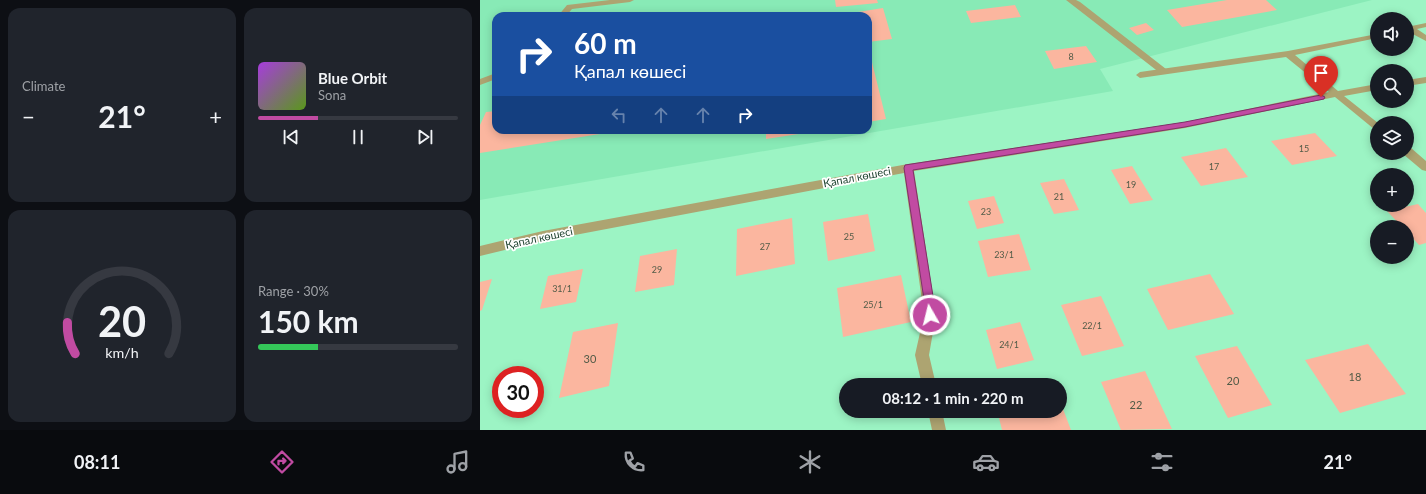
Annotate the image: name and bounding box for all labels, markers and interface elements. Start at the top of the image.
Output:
map controls [1370,12,1414,264]
button: sound [1370,12,1414,56]
text: 60 m [574,26,637,60]
icon: right [508,28,560,80]
house number: 8 [1068,51,1074,62]
pin [1304,56,1338,97]
text: Қапал көшесі [574,60,686,82]
icon: arrive [1310,62,1332,84]
button: search [1370,64,1414,108]
text: Blue Orbit [318,69,387,87]
text: Climate [22,78,65,94]
text: Sona [318,87,346,103]
text: 21° [98,98,146,134]
text: − [22,103,35,130]
text: + [209,103,222,130]
icon: left [608,104,630,126]
icon: ahead [650,104,672,126]
icon: ahead [692,104,714,126]
icon: right [734,104,756,126]
button: layers [1370,116,1414,160]
icon: previous [280,126,302,148]
icon: pause [347,126,369,148]
icon: next [414,126,436,148]
house number: 15 [1299,143,1309,154]
house number: 17 [1209,161,1219,172]
street label: Қапал көшесі [822,164,892,189]
button: + [1370,168,1414,212]
house number: 19 [1126,179,1136,190]
house number: 21 [1054,191,1064,202]
house number: 23 [981,206,991,217]
button: − [1370,220,1414,264]
street label: Қапал көшесі [504,224,574,251]
house number: 25 [844,231,854,242]
house number: 27 [760,241,770,252]
house number: 23/1 [994,249,1014,260]
house number: 29 [652,264,662,275]
text: Range · 30% [258,283,329,299]
house number: 31/1 [552,283,572,294]
position arrow [909,294,951,336]
text: 20 [98,296,146,346]
house number: 25/1 [863,299,883,310]
text: 150 km [258,303,359,339]
house number: 22/1 [1082,320,1102,331]
house number: 24/1 [999,339,1019,350]
text: km/h [105,344,139,361]
house number: 30 [584,352,597,365]
speed limit sign: 30 [492,366,544,418]
house number: 18 [1349,370,1361,383]
house number: 20 [1227,374,1240,387]
text: 08:12 · 1 min · 220 m [883,389,1023,407]
house number: 22 [1130,398,1142,411]
icon: directions [268,448,296,476]
icon: music [444,448,472,476]
icon: phone [620,448,648,476]
icon: climate [796,448,824,476]
icon: car [972,448,1000,476]
icon: filters [1148,448,1176,476]
text: 08:11 [74,451,120,473]
text: 21° [1324,451,1352,473]

